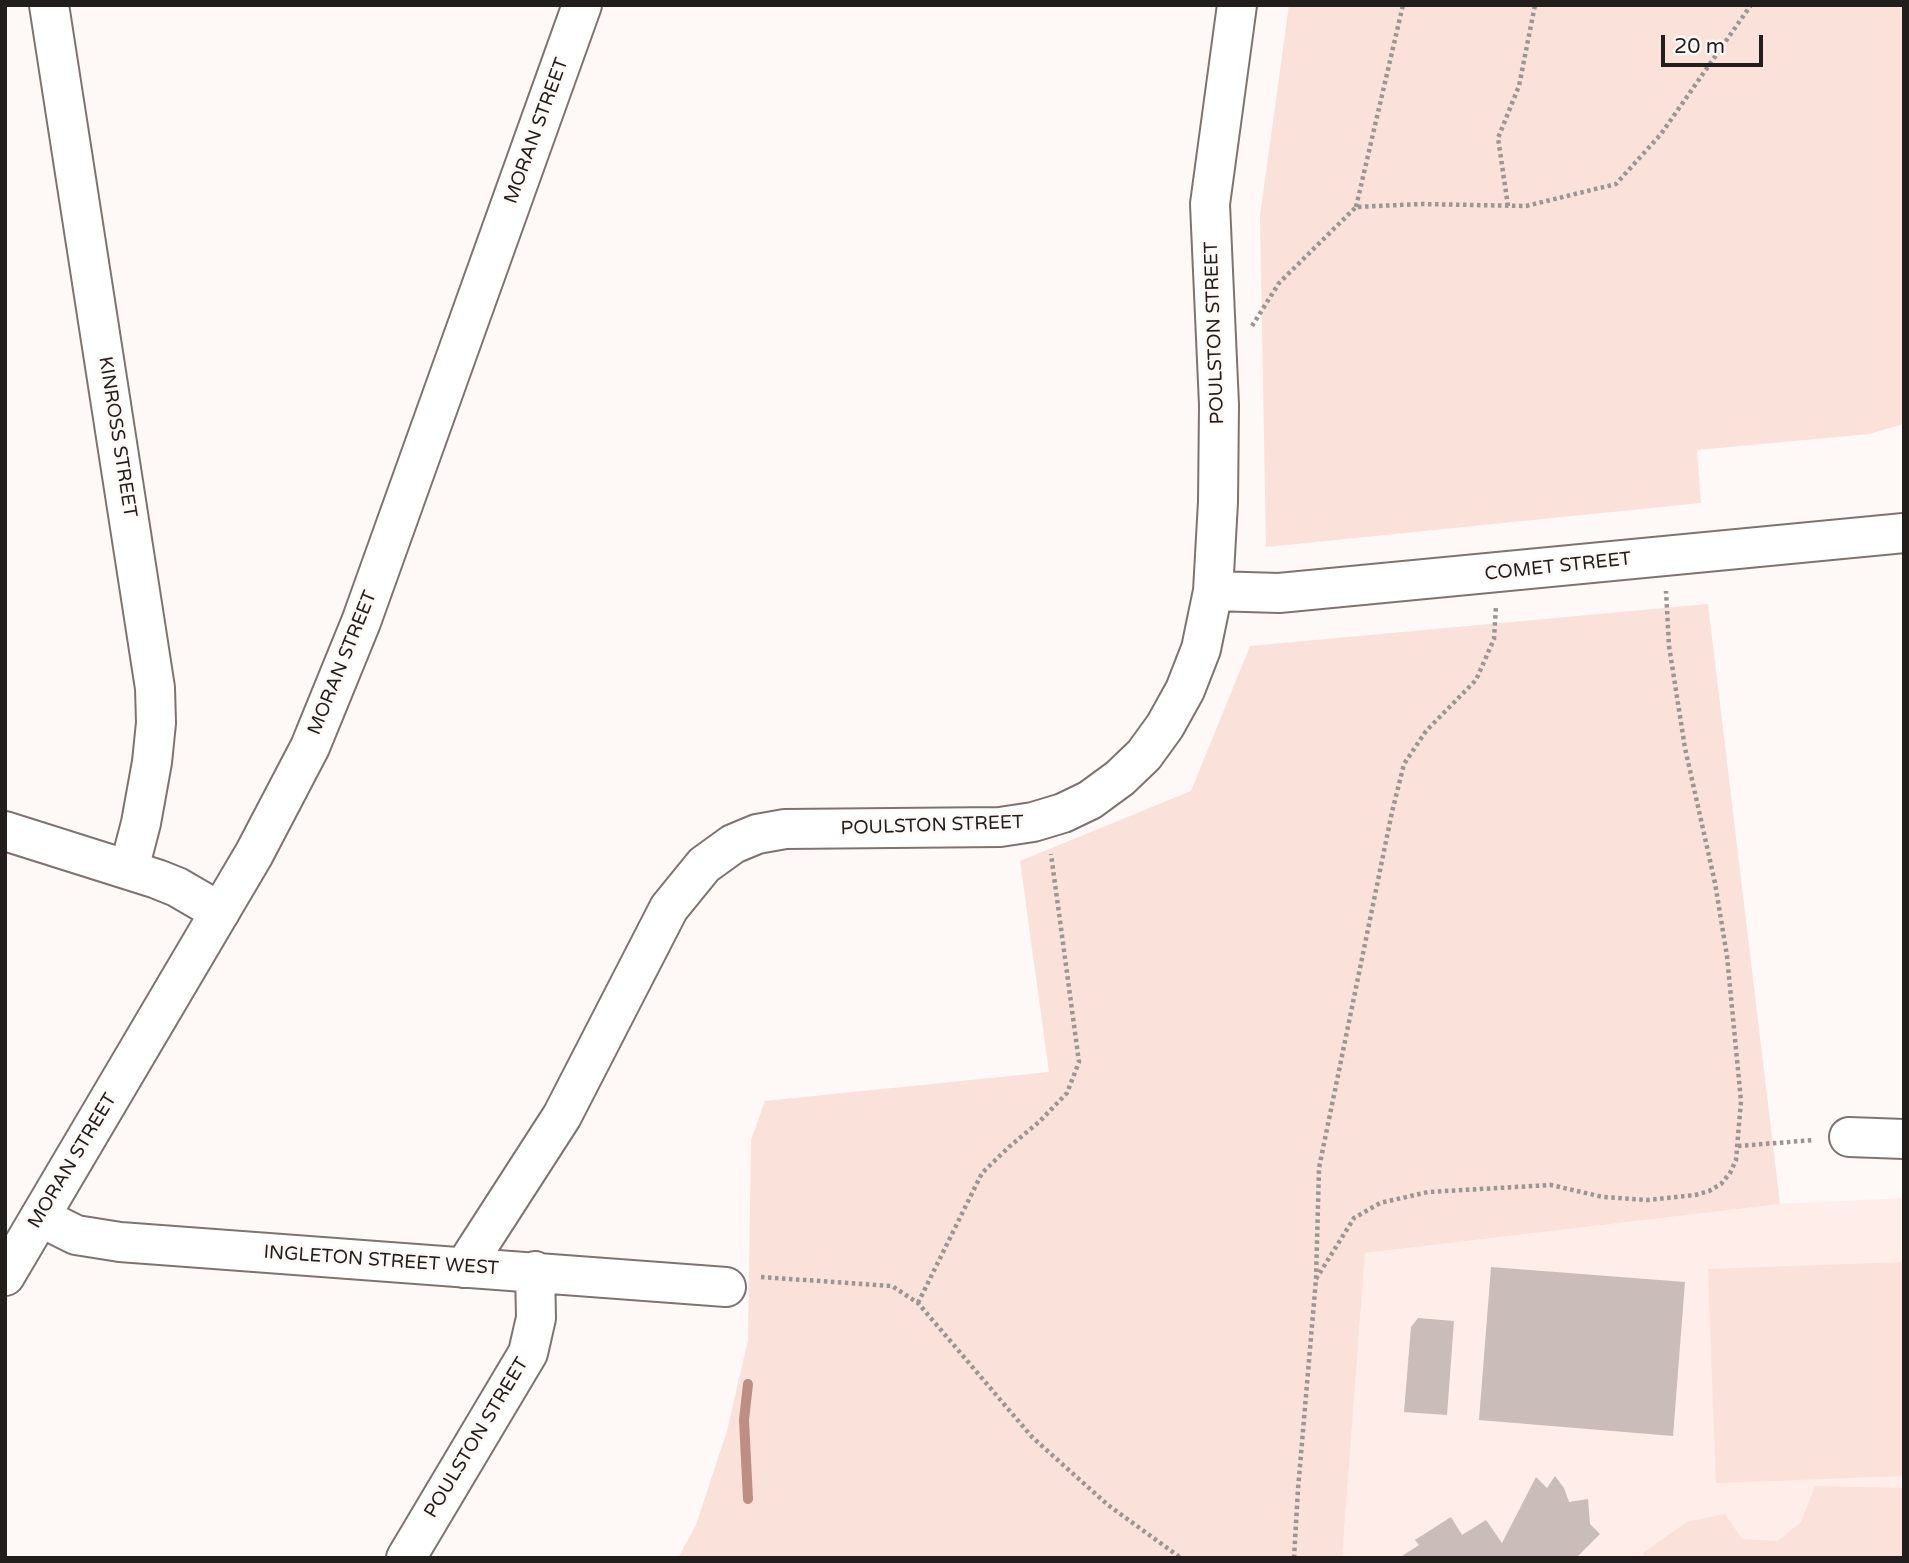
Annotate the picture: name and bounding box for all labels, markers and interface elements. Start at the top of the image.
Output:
scale bar [1664,21,1766,65]
text: 20 m [1674,34,1725,59]
street label: MORAN STREET [500,55,574,207]
street label: POULSTON STREET [1200,241,1230,425]
street label: KINROSS STREET [93,355,141,519]
street label: COMET STREET [1484,548,1632,586]
street label: MORAN STREET [304,588,382,738]
street label: POULSTON STREET [840,811,1024,841]
street label: MORAN STREET [24,1089,122,1233]
street label: INGLETON STREET WEST [263,1241,499,1281]
street label: POULSTON STREET [420,1354,534,1522]

